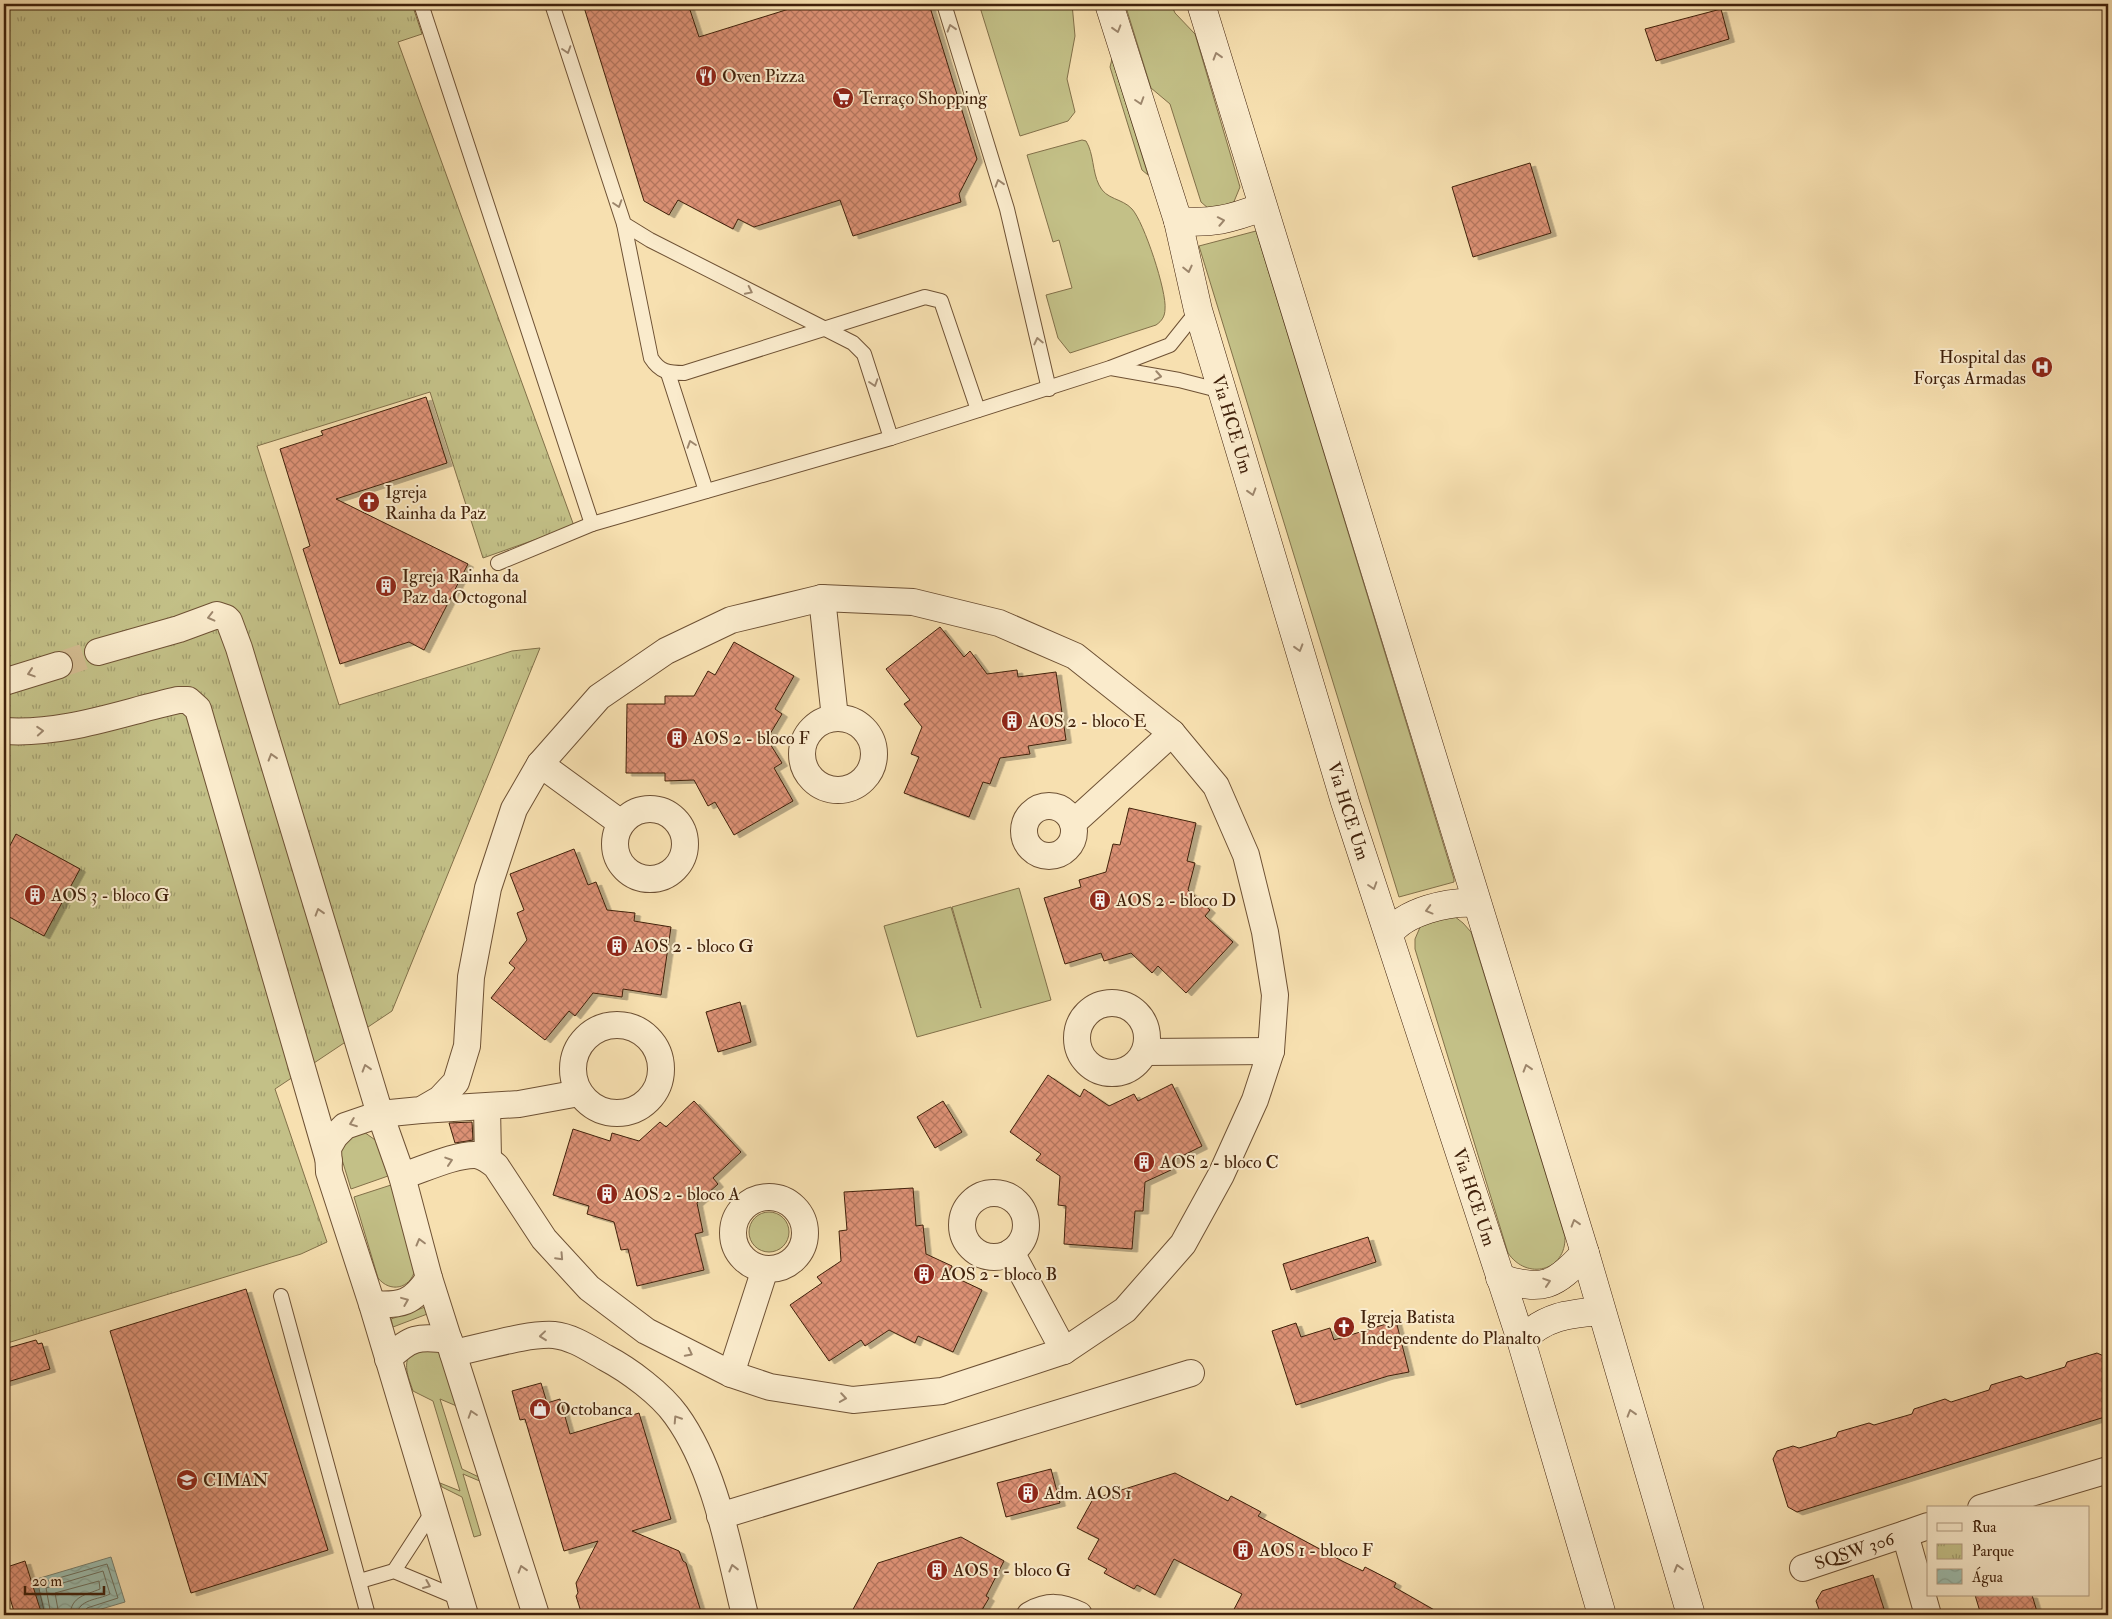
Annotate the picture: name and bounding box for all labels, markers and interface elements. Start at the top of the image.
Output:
one-way arrow [947,25,957,33]
one-way arrow [1111,25,1121,33]
one-way arrow [561,45,571,54]
one-way arrow [1212,53,1222,61]
restaurant icon: Oven Pizza [694,64,718,88]
place label: Oven Pizza [722,65,805,88]
supermarket icon: Terraço Shopping [831,86,855,110]
place label: Terraço Shopping [859,87,988,110]
one-way arrow [1134,97,1144,105]
one-way arrow [995,180,1005,188]
one-way arrow [612,200,622,208]
one-way arrow [1216,216,1225,226]
one-way arrow [1182,264,1193,273]
one-way arrow [744,285,753,295]
one-way arrow [1033,337,1044,346]
place label: Hospital das Forças Armadas [1913,346,2026,390]
hospital icon: Hospital das Forças Armadas [2030,355,2054,379]
one-way arrow [1154,371,1162,381]
street label: Via HCE Um [1206,372,1257,476]
one-way arrow [868,379,878,387]
one-way arrow [687,441,697,449]
place label: Igreja Rainha da Paz [385,481,487,525]
one-way arrow [1246,487,1256,496]
church icon: Igreja Rainha da Paz [357,490,381,514]
place label: Igreja Rainha da Paz da Octogonal [402,565,528,609]
building icon: Igreja Rainha da Paz da Octogonal [374,574,398,598]
one-way arrow [207,611,216,622]
one-way arrow [1293,643,1303,651]
one-way arrow [28,667,36,677]
building icon: AOS 2 - bloco E [1000,709,1024,733]
place label: AOS 2 - bloco E [1027,710,1146,733]
one-way arrow [36,725,44,736]
building icon: AOS 2 - bloco F [665,726,689,750]
place label: AOS 2 - bloco F [692,727,810,750]
one-way arrow [267,753,277,761]
street label: Via HCE Um [1322,759,1374,863]
one-way arrow [1367,882,1377,890]
building icon: AOS 3 - bloco G [23,883,47,907]
place label: AOS 3 - bloco G [50,884,169,907]
building icon: AOS 2 - bloco D [1088,888,1112,912]
place label: AOS 2 - bloco D [1115,889,1236,912]
one-way arrow [1425,905,1434,915]
one-way arrow [314,908,324,917]
building icon: AOS 2 - bloco G [605,934,629,958]
place label: AOS 2 - bloco G [632,935,754,958]
one-way arrow [362,1064,372,1072]
one-way arrow [1523,1064,1533,1073]
one-way arrow [349,1117,358,1127]
street label: Via HCE Um [1447,1145,1501,1249]
building icon: AOS 2 - bloco C [1132,1150,1156,1174]
place label: AOS 2 - bloco C [1159,1151,1279,1174]
one-way arrow [444,1157,452,1167]
building icon: AOS 2 - bloco A [595,1182,619,1206]
place label: AOS 2 - bloco A [622,1183,740,1206]
one-way arrow [1571,1220,1581,1228]
one-way arrow [415,1237,426,1246]
one-way arrow [554,1251,563,1260]
building icon: AOS 2 - bloco B [912,1262,936,1286]
place label: AOS 2 - bloco B [939,1263,1057,1286]
one-way arrow [1542,1277,1550,1287]
one-way arrow [400,1296,409,1307]
place label: Igreja Batista Independente do Planalto [1360,1306,1541,1350]
church icon: Igreja Batista Independente do Planalto [1332,1315,1356,1339]
one-way arrow [539,1331,547,1342]
one-way arrow [684,1347,693,1357]
one-way arrow [839,1393,848,1403]
shop icon: Octobanca [528,1397,552,1421]
place label: Octobanca [556,1398,633,1421]
one-way arrow [1627,1409,1637,1417]
one-way arrow [468,1410,478,1419]
one-way arrow [674,1415,684,1424]
school or university icon: CIMAN [175,1468,199,1492]
place label: CIMAN [203,1469,268,1492]
building icon: Adm. AOS 1 [1016,1481,1040,1505]
place label: Adm. AOS 1 [1043,1482,1132,1505]
legend [1927,1506,2090,1596]
text: Rua [1972,1518,1997,1537]
street label: SQSW 306 [1812,1527,1898,1575]
building icon: AOS 1 - bloco F [1231,1538,1255,1562]
place label: AOS 1 - bloco F [1258,1539,1373,1562]
text: Parque [1972,1542,2014,1561]
building icon: AOS 1 - bloco G [925,1558,949,1582]
place label: AOS 1 - bloco G [952,1559,1071,1582]
one-way arrow [728,1563,739,1572]
scale bar [25,1564,104,1596]
one-way arrow [517,1565,527,1573]
one-way arrow [1673,1565,1683,1573]
text: Água [1971,1566,2004,1587]
text: 20 m [32,1572,62,1591]
one-way arrow [422,1579,431,1589]

